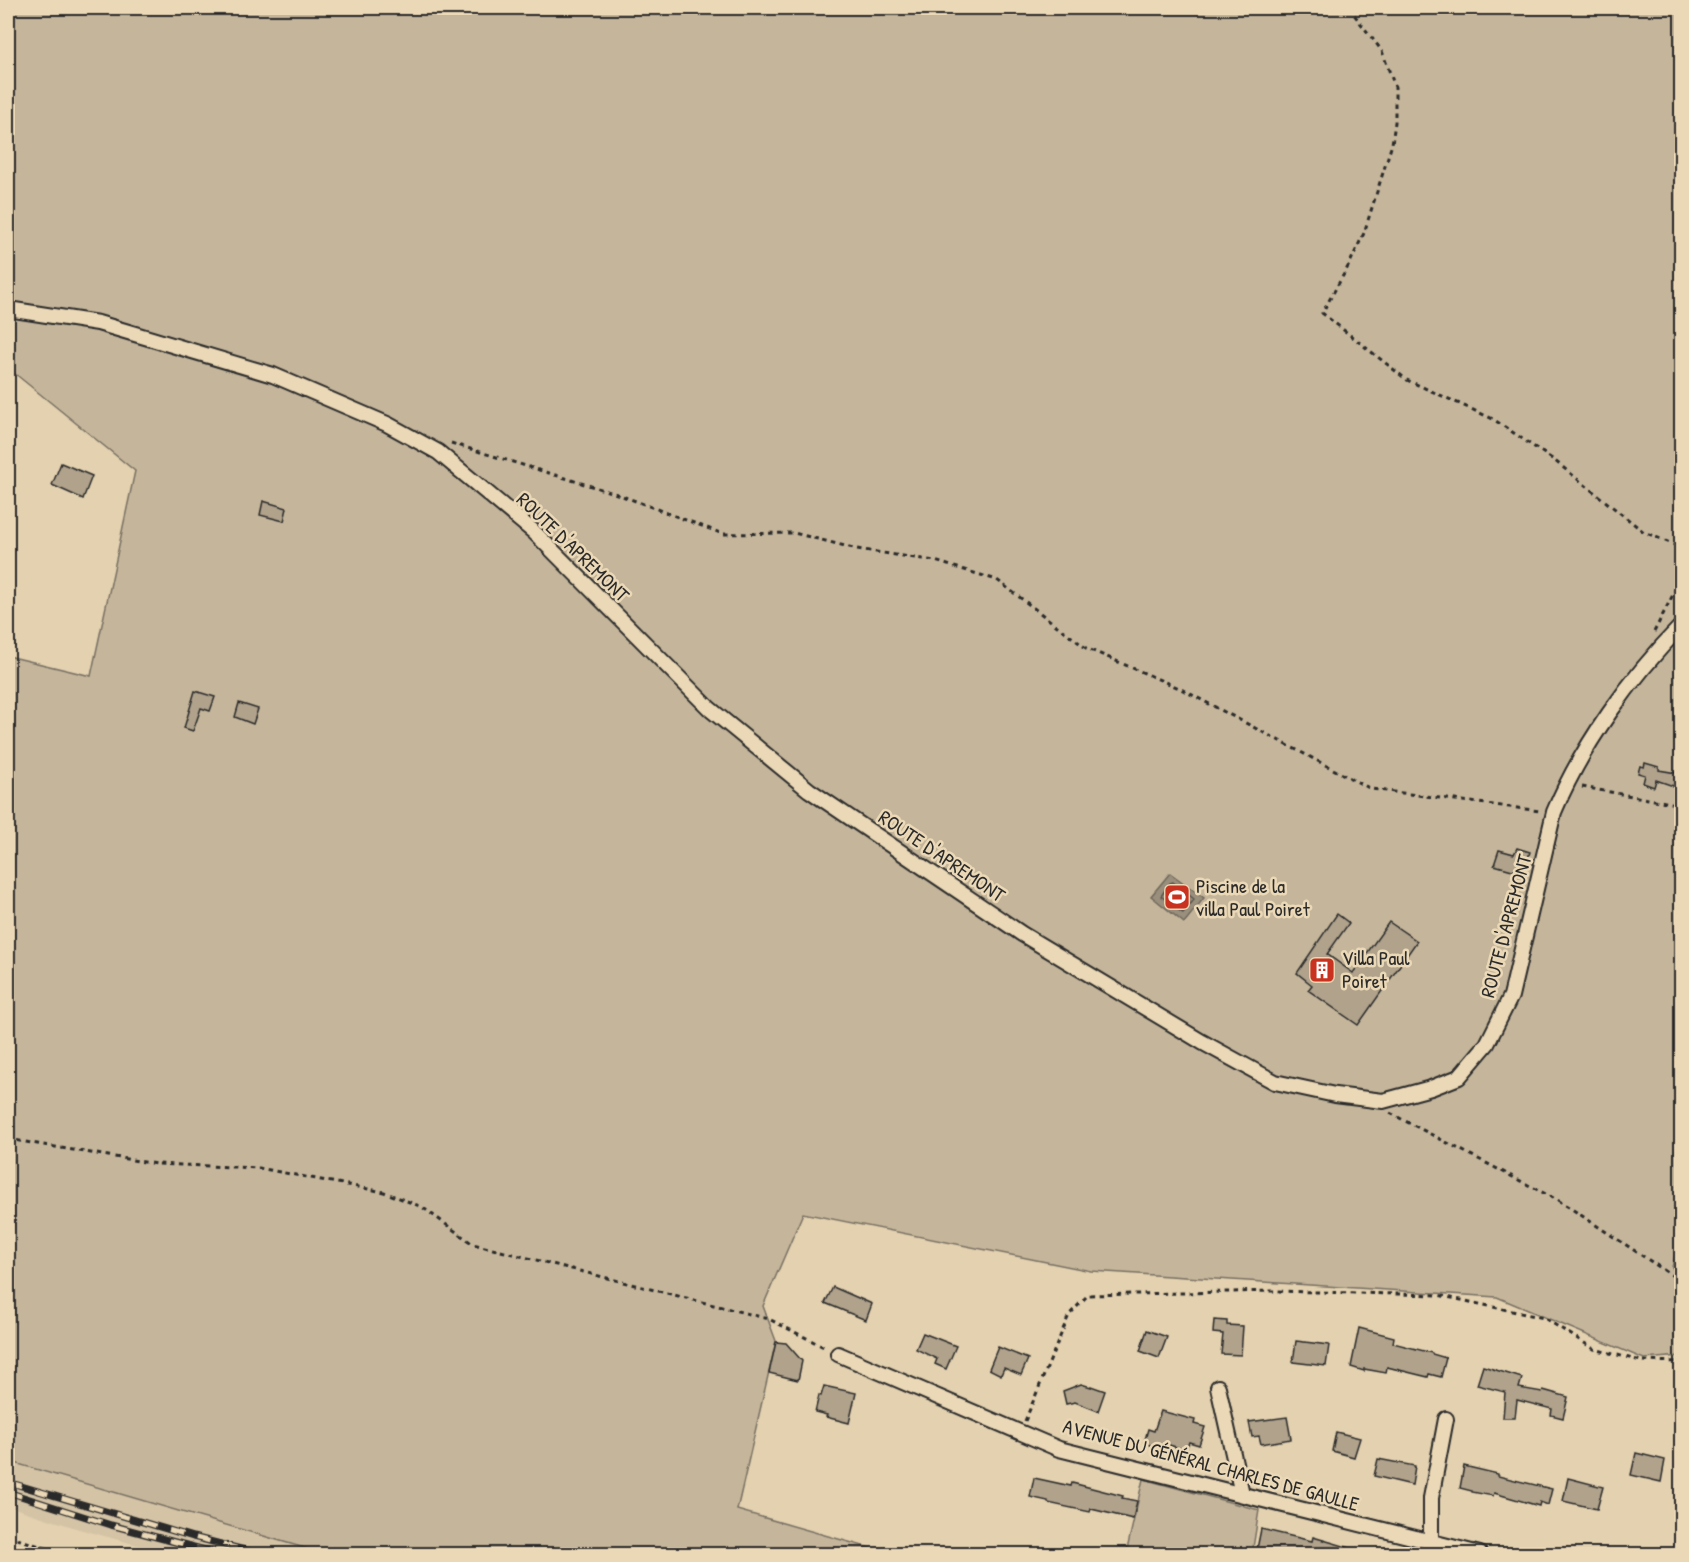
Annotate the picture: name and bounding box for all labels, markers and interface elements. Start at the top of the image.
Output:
street label: ROUTE D'APREMONT [511,486,636,608]
street label: ROUTE D'APREMONT [874,803,1011,908]
street label: ROUTE D'APREMONT [1473,851,1538,1000]
place label: Piscine de la villa Paul Poiret [1196,872,1311,922]
sports icon: Piscine de la villa Paul Poiret [1162,882,1192,912]
place label: Villa Paul Poiret [1342,944,1410,994]
building icon: Villa Paul Poiret [1307,955,1337,985]
street label: AVENUE DU GÉNÉRAL CHARLES DE GAULLE [1060,1412,1362,1517]

